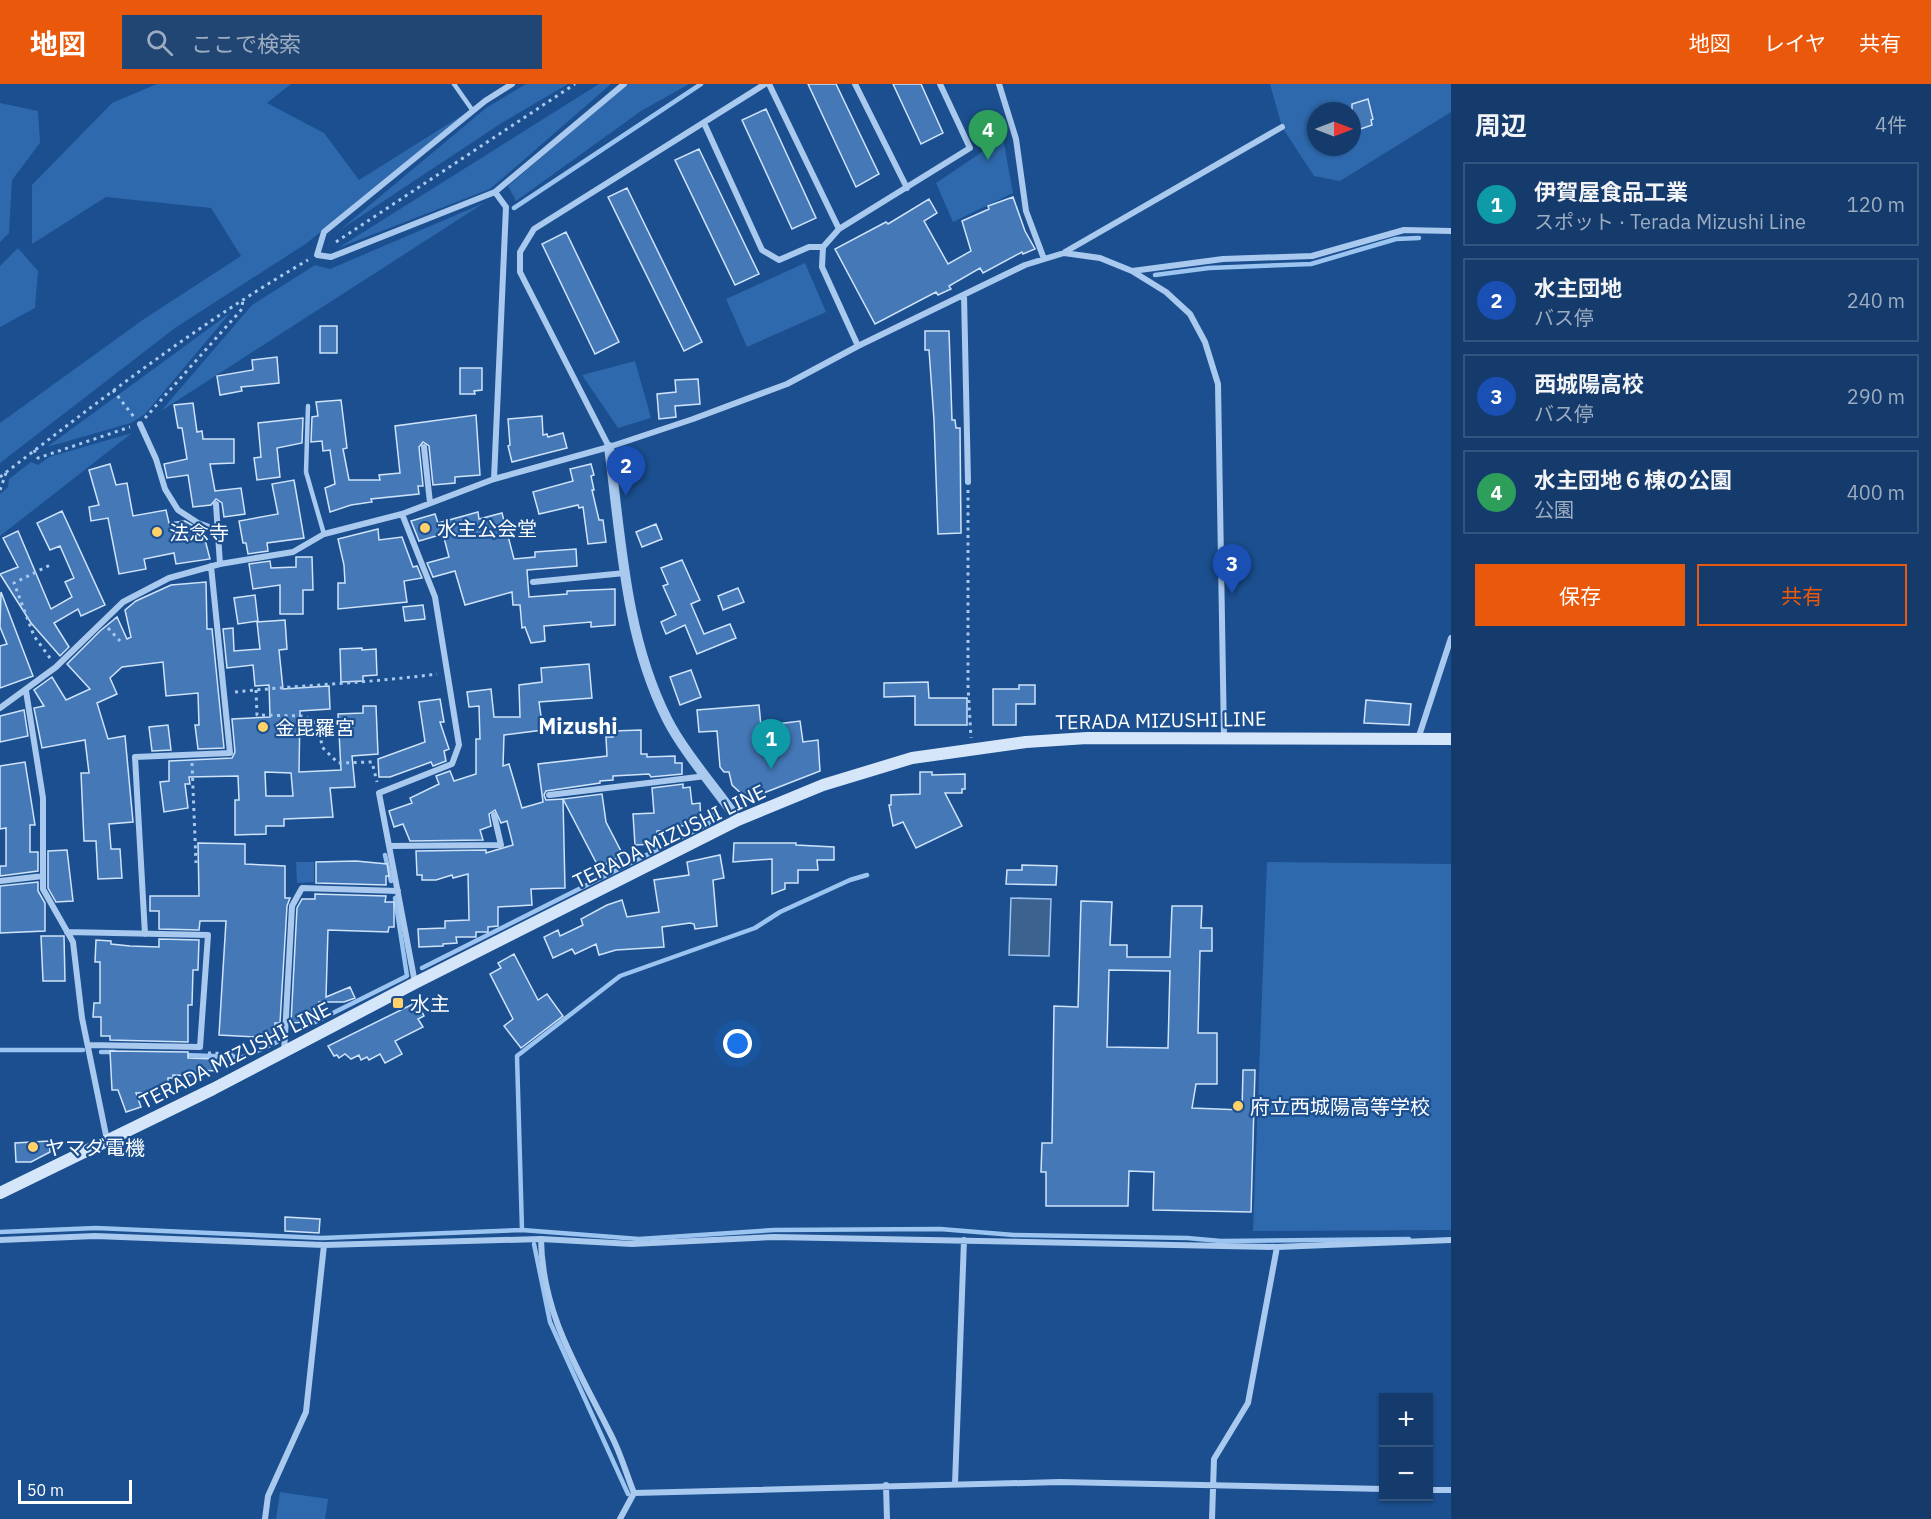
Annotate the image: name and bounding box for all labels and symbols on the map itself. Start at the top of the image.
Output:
north arrow [1307,102,1361,156]
pin: 4 [968,110,1008,160]
pin: 2 [606,446,646,496]
place label: 水主公会堂 [437,515,537,542]
place label: 法念寺 [169,519,229,546]
marker: 水主公会堂 [418,521,432,535]
marker: 法念寺 [150,525,164,539]
pin: 3 [1212,544,1252,594]
street label: TERADA MIZUSHI LINE [1055,705,1267,735]
district label: Mizushi [538,711,618,740]
place label: 金毘羅宮 [275,714,355,741]
marker: 金毘羅宮 [256,720,270,734]
pin: 1 [752,720,790,769]
street label: TERADA MIZUSHI LINE [568,778,770,894]
place label: 水主 [410,990,450,1017]
street label: TERADA MIZUSHI LINE [135,995,335,1115]
marker: 水主 [391,996,405,1010]
your location [723,1029,752,1058]
place label: 府立西城陽高等学校 [1250,1093,1430,1120]
marker: 府立西城陽高等学校 [1231,1099,1245,1113]
place label: ヤマダ電機 [45,1134,145,1161]
marker: ヤマダ電機 [26,1140,40,1154]
scale bar [18,1477,132,1504]

